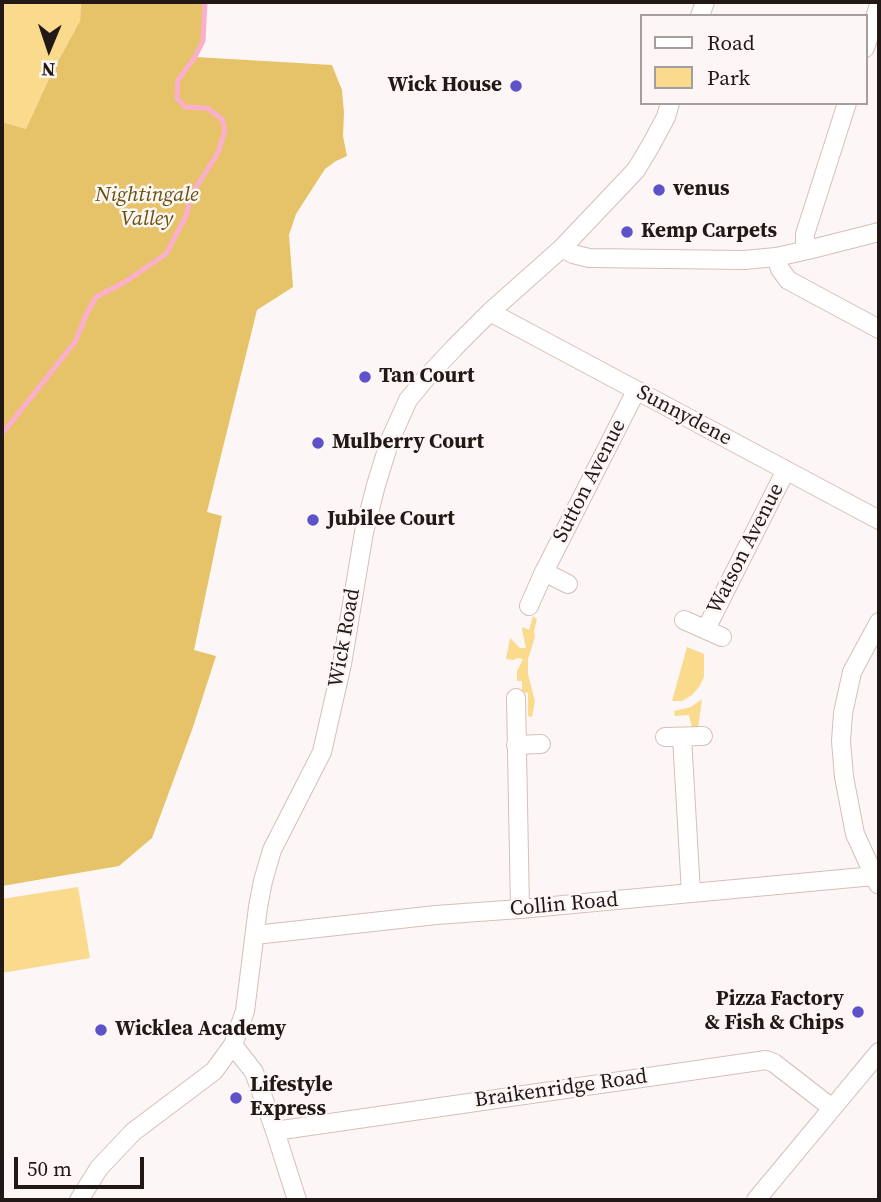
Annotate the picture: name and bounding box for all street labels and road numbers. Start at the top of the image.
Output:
street label: Sunnydene [632,380,736,452]
street label: Sutton Avenue [548,415,632,547]
street label: Watson Avenue [702,479,790,619]
street label: Wick Road [324,587,366,689]
street label: Collin Road [509,888,619,922]
street label: Braikenridge Road [473,1064,649,1114]

